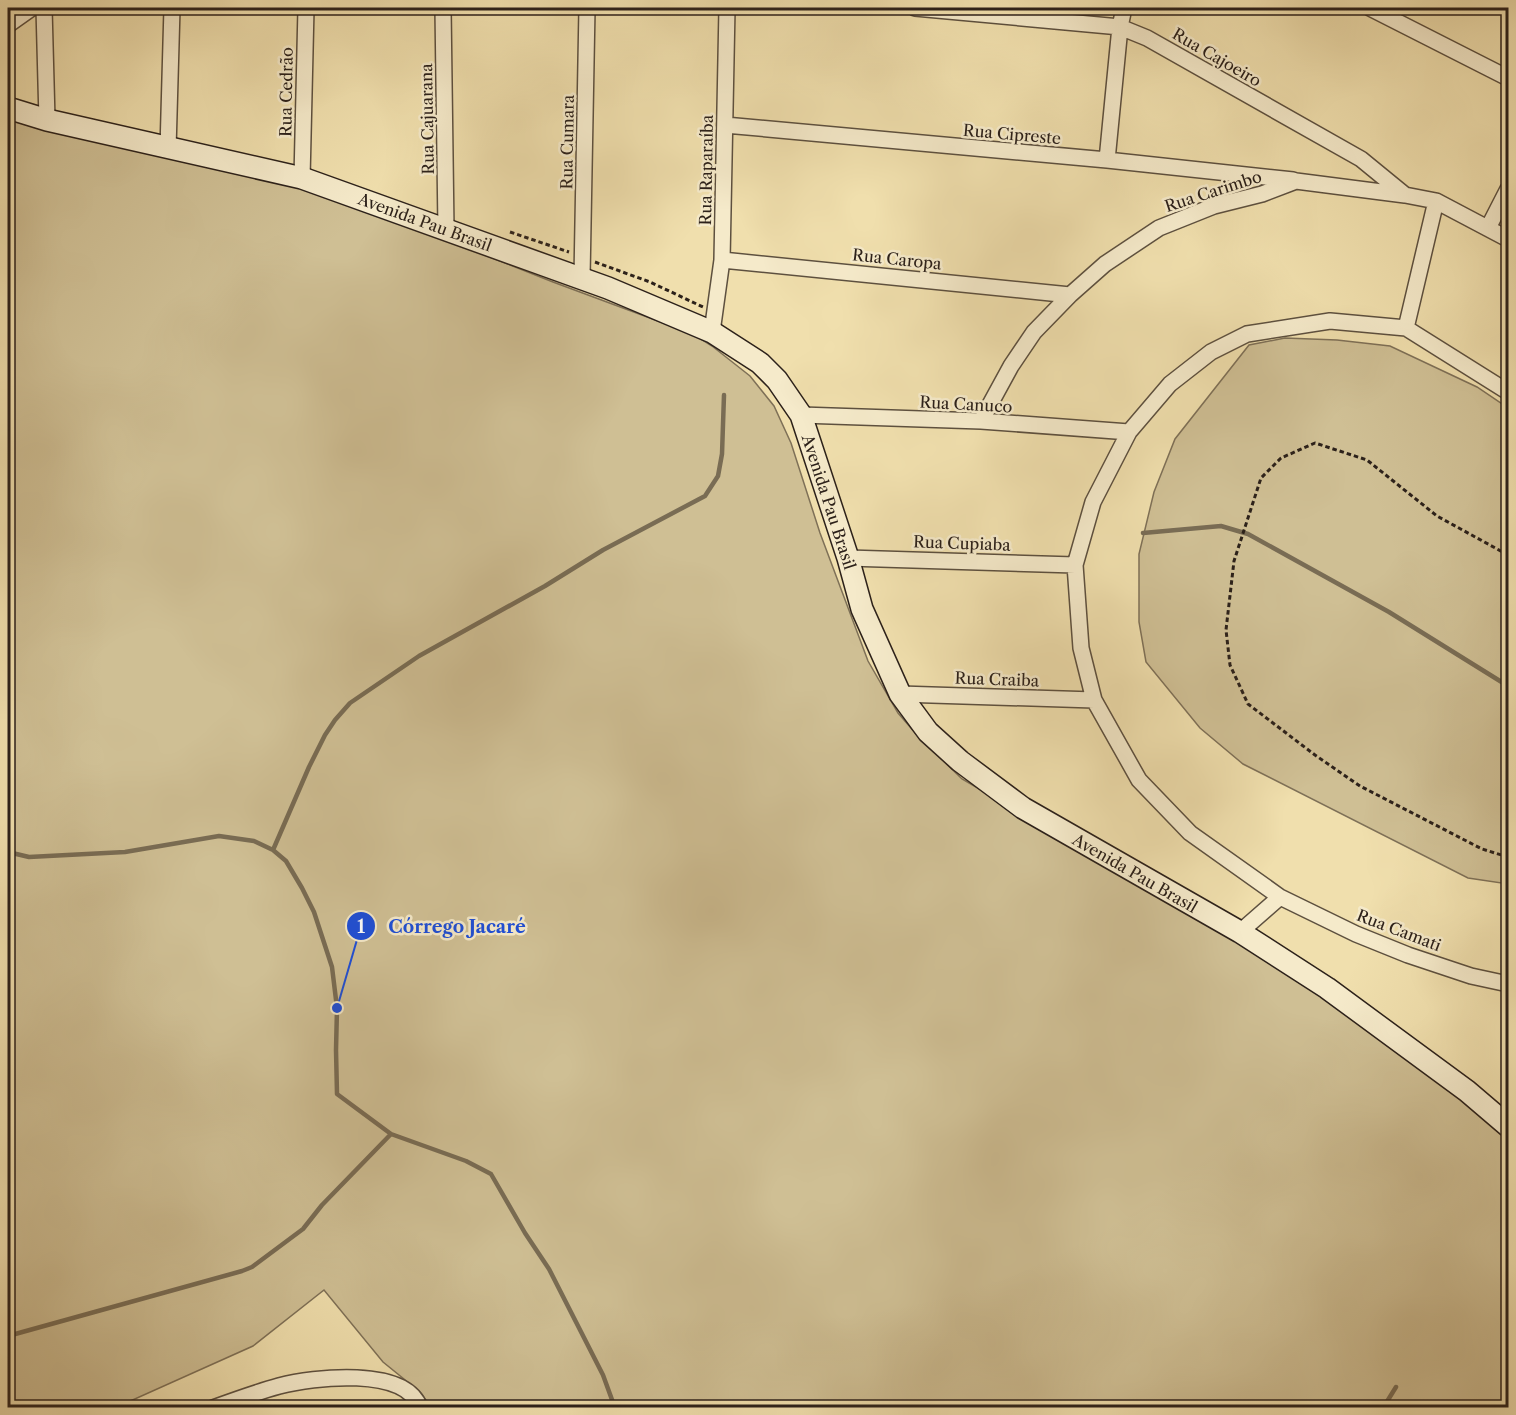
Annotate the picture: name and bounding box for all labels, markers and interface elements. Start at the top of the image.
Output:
street label: Rua Cajoeiro [1169,23,1265,91]
street label: Rua Cedrão [275,47,297,137]
street label: Rua Cajuarana [416,63,438,175]
street label: Rua Cumara [556,94,578,190]
street label: Rua Raparaíba [695,114,717,225]
street label: Rua Cipreste [962,120,1062,148]
street label: Rua Carimbo [1162,166,1264,216]
street label: Avenida Pau Brasil [354,188,495,256]
street label: Rua Caropa [851,244,943,274]
street label: Rua Canuco [919,392,1013,416]
street label: Avenida Pau Brasil [797,431,860,572]
street label: Rua Cupiaba [913,531,1012,555]
street label: Rua Craiba [954,668,1040,690]
street label: Avenida Pau Brasil [1068,829,1201,917]
street label: Rua Camati [1354,905,1444,955]
callout: Córrego Jacaré [346,908,537,944]
text: 1 [357,916,365,938]
text: Córrego Jacaré [388,916,526,938]

